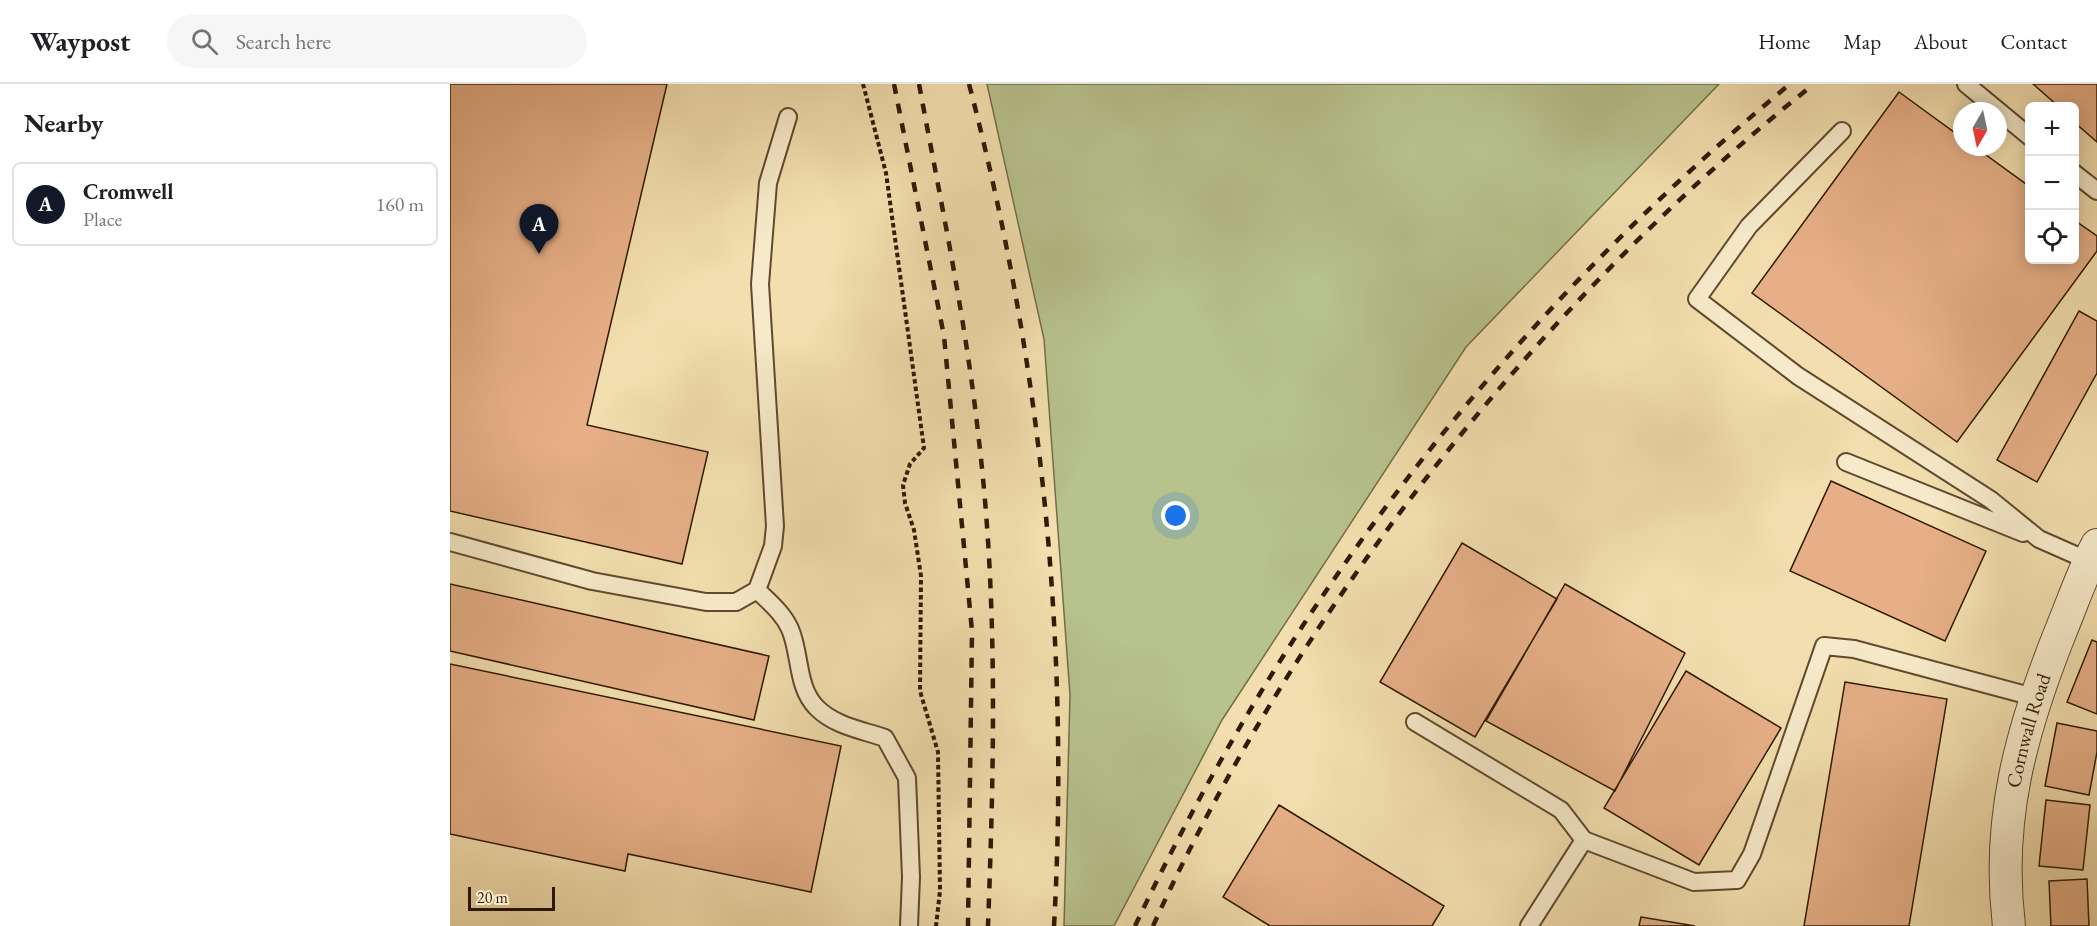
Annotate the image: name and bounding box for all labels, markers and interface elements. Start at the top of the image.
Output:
search box [167,14,587,68]
text: Waypost [30,23,131,59]
icon: search [188,25,221,58]
text: Search here [236,27,331,56]
text: Home [1758,28,1810,55]
text: Map [1843,28,1881,55]
text: About [1914,28,1967,55]
text: Contact [2000,28,2067,55]
north arrow [1953,102,2007,156]
map controls [2025,102,2079,264]
button: + [2025,102,2079,156]
text: Nearby [24,106,104,140]
button: − [2025,156,2079,210]
text: Cromwell [83,177,174,206]
text: A [38,191,53,217]
text: 160 m [376,191,424,217]
pin: A [520,204,559,254]
text: Place [83,206,122,232]
button: locate [2025,210,2079,264]
your location [1161,501,1190,530]
street label: Cornwall Road [2000,669,2057,790]
scale bar [468,884,555,912]
text: 20 m [477,887,508,908]

